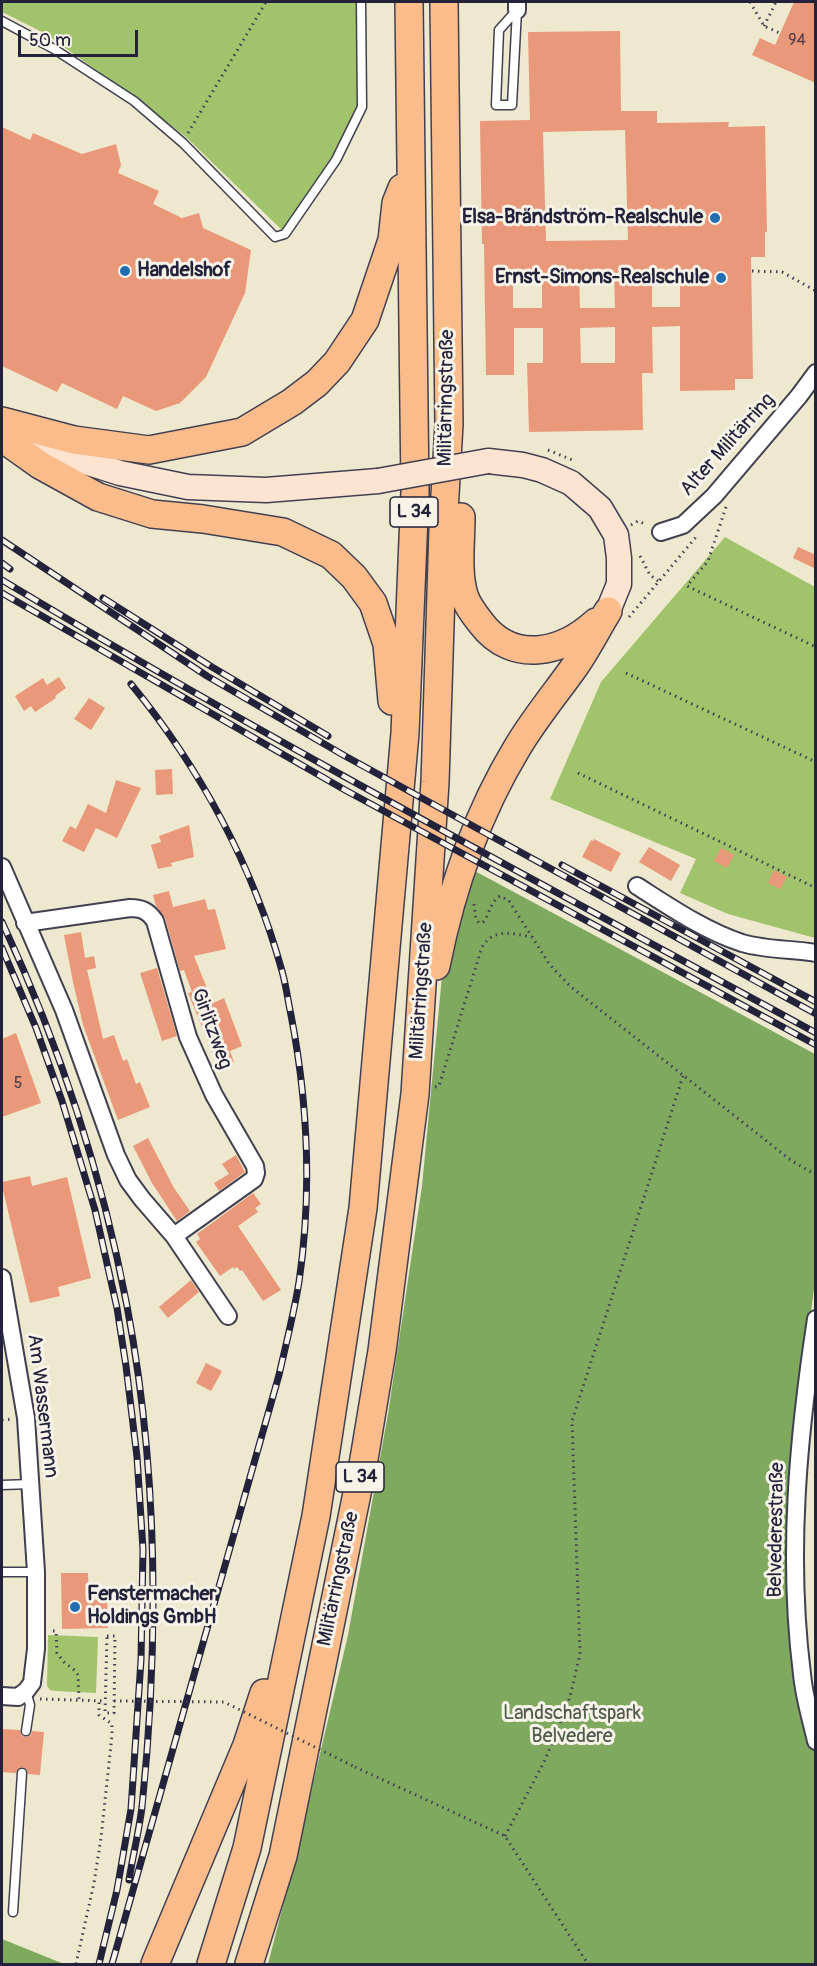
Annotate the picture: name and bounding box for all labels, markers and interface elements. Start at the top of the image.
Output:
scale bar [21,18,141,56]
text: 50 m [29,29,71,52]
house number: 94 [788,31,806,51]
place label: Elsa-Brändström-Realschule [462,206,703,230]
marker: Elsa-Brändström-Realschule [708,211,722,225]
place label: Handelshof [137,259,231,283]
marker: Handelshof [118,264,132,278]
place label: Ernst-Simons-Realschule [495,266,709,290]
marker: Ernst-Simons-Realschule [714,271,728,285]
street label: Militärringstraße [434,329,460,467]
street label: Alter Militärring [676,389,780,501]
road number: L 34 [390,497,438,527]
street label: Militärringstraße [405,922,439,1060]
street label: Girlitzweg [185,985,237,1073]
house number: 5 [14,1074,22,1094]
street label: Am Wassermann [21,1333,63,1479]
road number: L 34 [336,1462,384,1492]
street label: Belvederestraße [764,1462,790,1598]
street label: Militärringstraße [313,1509,365,1649]
place label: Fenstermacher Holdings GmbH [87,1583,216,1630]
marker: Fenstermacher Holdings GmbH [68,1600,82,1614]
park label: Landschaftspark Belvedere [503,1702,641,1749]

